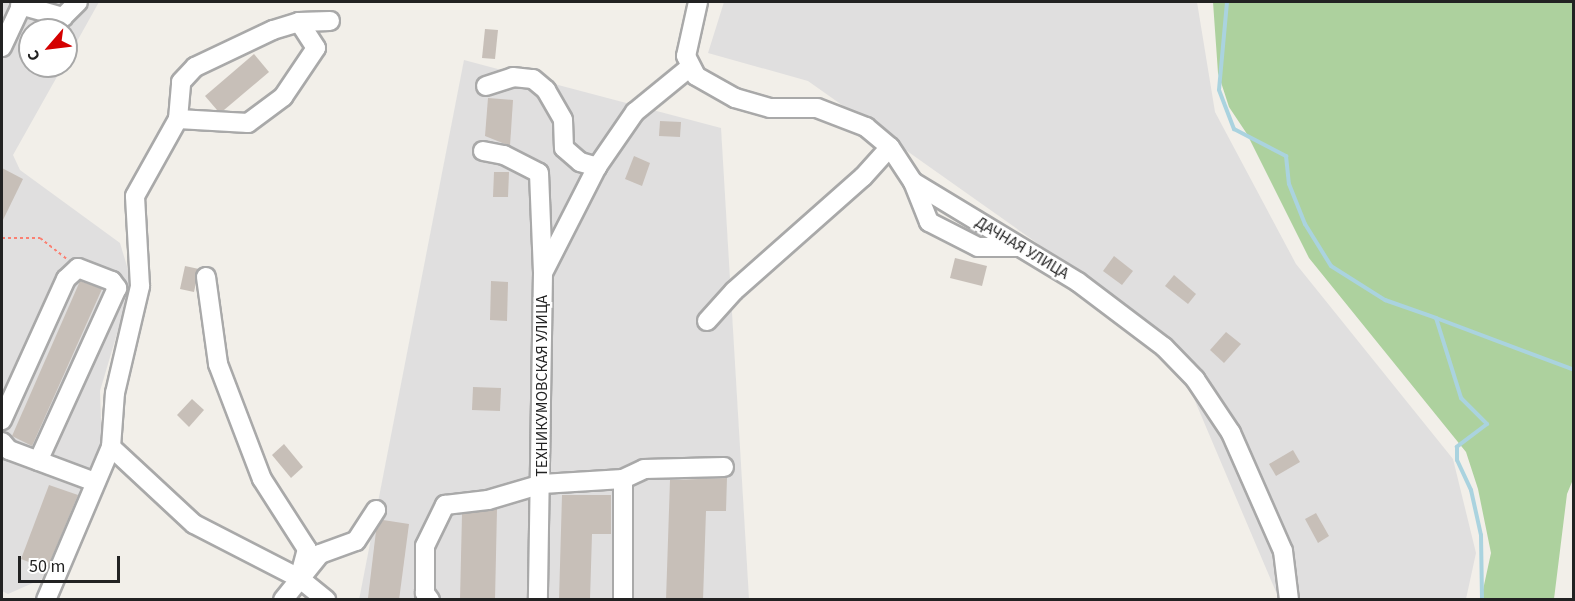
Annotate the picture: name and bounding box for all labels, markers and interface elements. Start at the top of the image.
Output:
north arrow [18,18,78,78]
text: С [22,46,46,65]
street label: ДАЧНАЯ УЛИЦА [972,213,1072,283]
street label: ТЕХНИКУМОВСКАЯ УЛИЦА [532,295,552,477]
scale bar [21,544,123,582]
text: 50 m [29,554,65,579]

